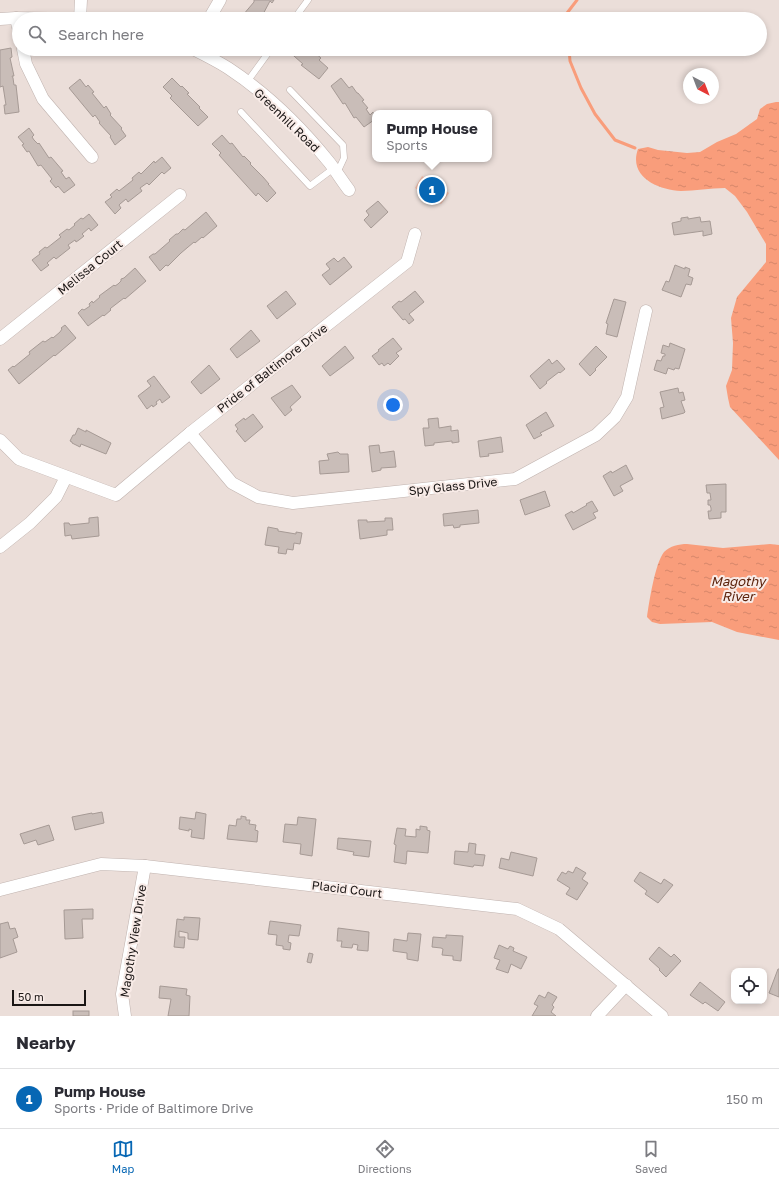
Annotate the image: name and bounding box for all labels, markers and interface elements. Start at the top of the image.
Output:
search box [12,12,767,56]
icon: search [26,23,48,45]
text: Search here [58,25,144,43]
north arrow [683,68,719,104]
street label: Greenhill Road [251,85,323,155]
popup [372,110,492,162]
text: Pump House [386,119,478,137]
text: Sports [386,137,428,153]
pin: 1 [419,175,445,205]
street label: Melissa Court [55,236,126,298]
street label: Pride of Baltimore Drive [214,320,330,416]
your location [383,395,403,415]
street label: Spy Glass Drive [408,474,498,498]
water label: Magothy River [711,573,767,604]
street label: Placid Court [311,877,383,901]
street label: Magothy View Drive [117,884,149,998]
map controls [731,968,767,1004]
button: locate [731,968,767,1004]
scale bar [12,988,86,1007]
text: 50 m [18,990,44,1003]
text: Nearby [16,1032,76,1053]
text: Pump House [54,1082,146,1100]
text: 1 [26,1091,32,1107]
text: 150 m [726,1091,763,1107]
text: Sports · Pride of Baltimore Drive [54,1100,253,1116]
tab: Map [112,1138,134,1175]
tab: Directions [358,1138,412,1175]
tab: Saved [635,1138,667,1175]

